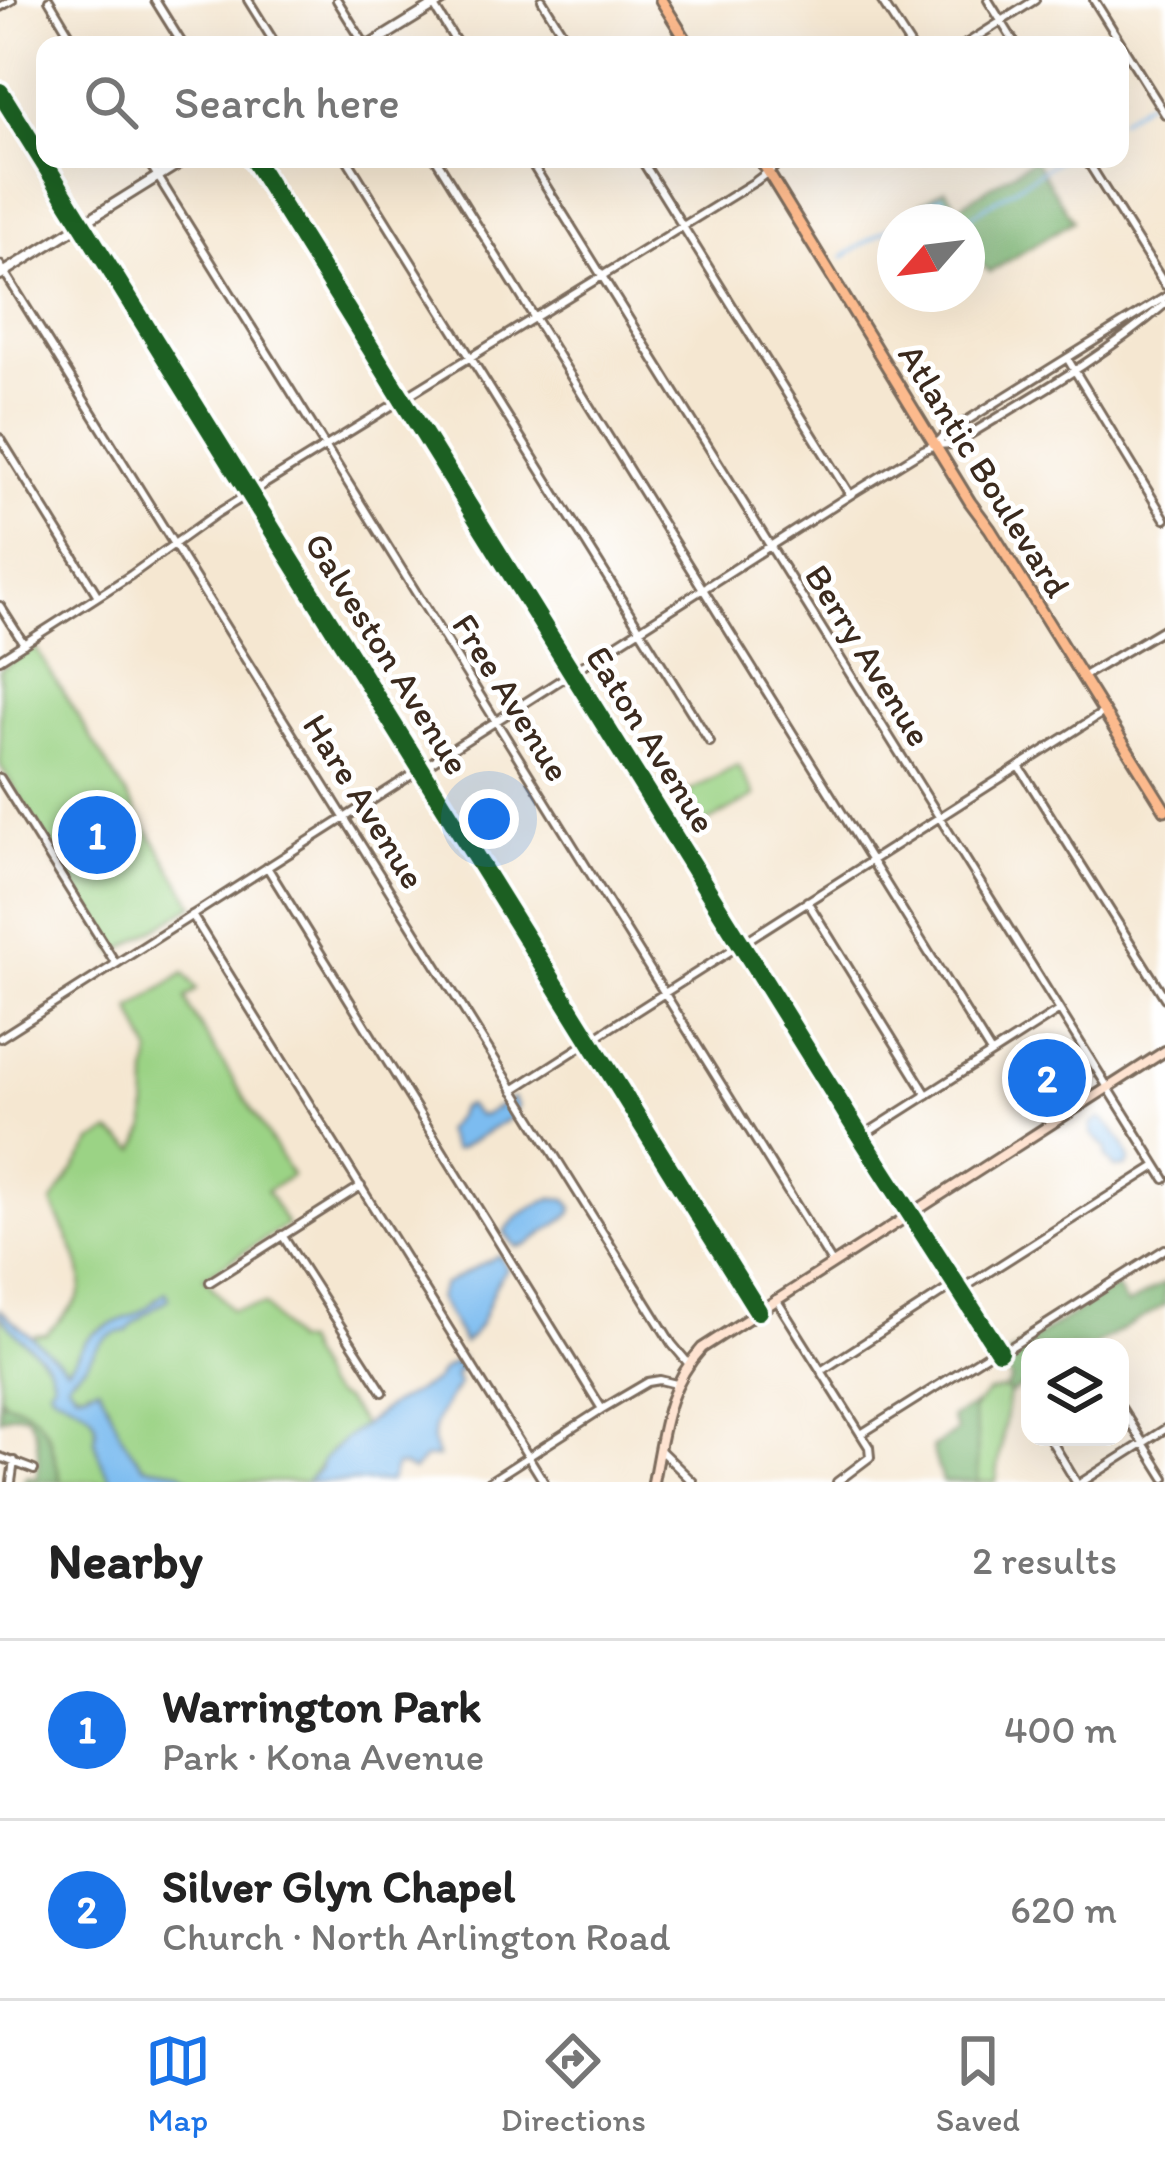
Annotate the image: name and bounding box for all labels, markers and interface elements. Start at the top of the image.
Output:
search box [36,36,1129,168]
icon: search [78,69,144,135]
text: Search here [174,75,400,129]
north arrow [877,204,985,312]
street label: Atlantic Boulevard [889,336,1080,605]
street label: Galveston Avenue [296,524,479,782]
street label: Berry Avenue [796,557,941,754]
street label: Free Avenue [443,606,580,789]
street label: Eaton Avenue [577,638,726,841]
street label: Hare Avenue [294,706,435,896]
your location [459,789,519,849]
pin: 1 [58,790,136,880]
pin: 2 [1008,1033,1086,1123]
map controls [1021,1338,1129,1446]
button: layers [1021,1338,1129,1446]
text: Nearby [48,1530,203,1591]
text: 2 results [972,1537,1117,1584]
text: Warrington Park [162,1679,481,1733]
text: 1 [78,1706,96,1753]
text: 400 m [1004,1706,1117,1753]
text: Park · Kona Avenue [162,1733,484,1780]
text: Silver Glyn Chapel [162,1859,515,1913]
text: 2 [77,1886,97,1933]
text: 620 m [1010,1886,1117,1933]
text: Church · North Arlington Road [162,1913,670,1960]
tab: Map [145,2028,211,2139]
tab: Directions [501,2028,646,2139]
tab: Saved [936,2028,1020,2139]

